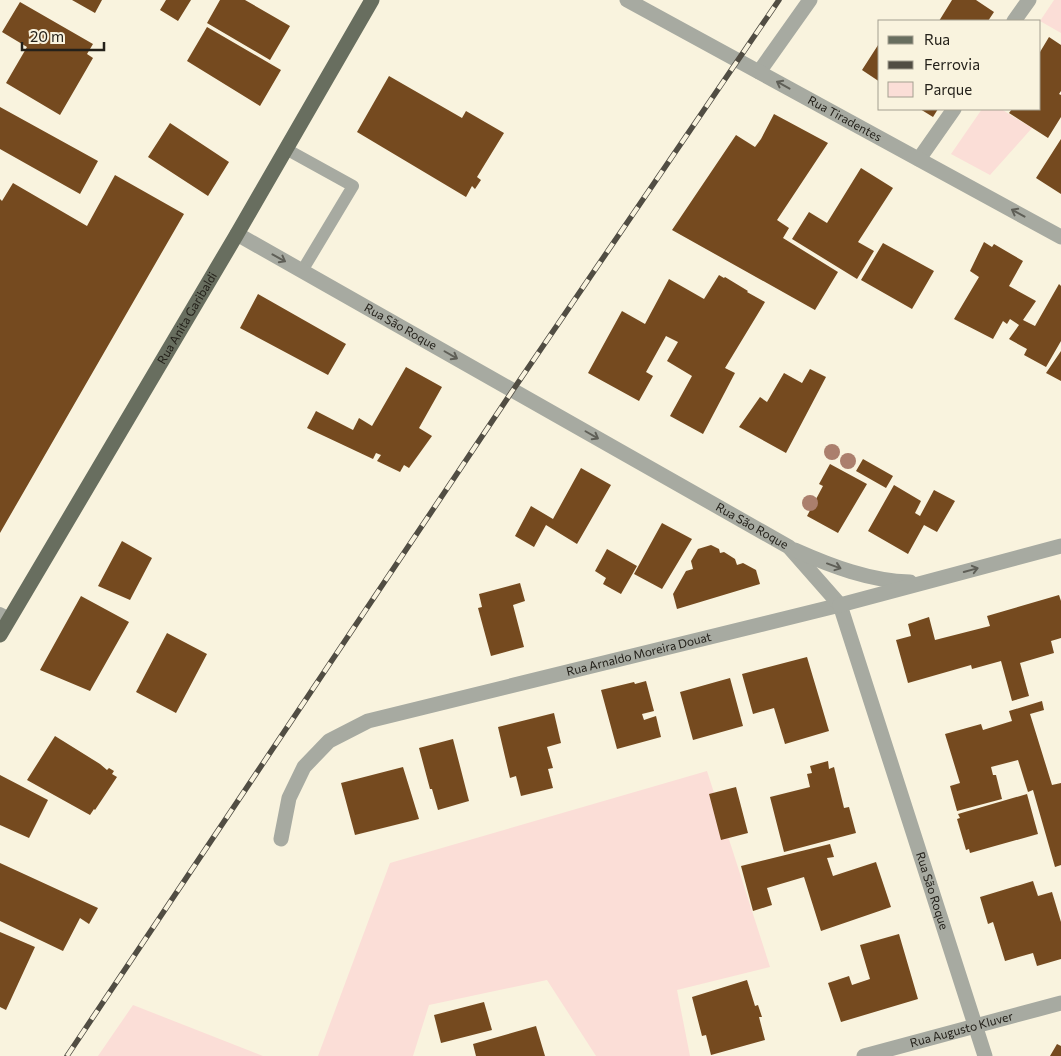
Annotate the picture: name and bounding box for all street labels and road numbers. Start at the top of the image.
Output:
street label: Rua Tiradentes [806,92,884,144]
street label: Rua Anita Garibaldi [154,269,219,366]
street label: Rua São Roque [362,300,440,352]
street label: Rua São Roque [714,499,791,551]
street label: Rua Arnaldo Moreira Douat [565,629,713,678]
street label: Rua São Roque [914,850,952,931]
street label: Rua Augusto Kluver [908,1008,1014,1049]

